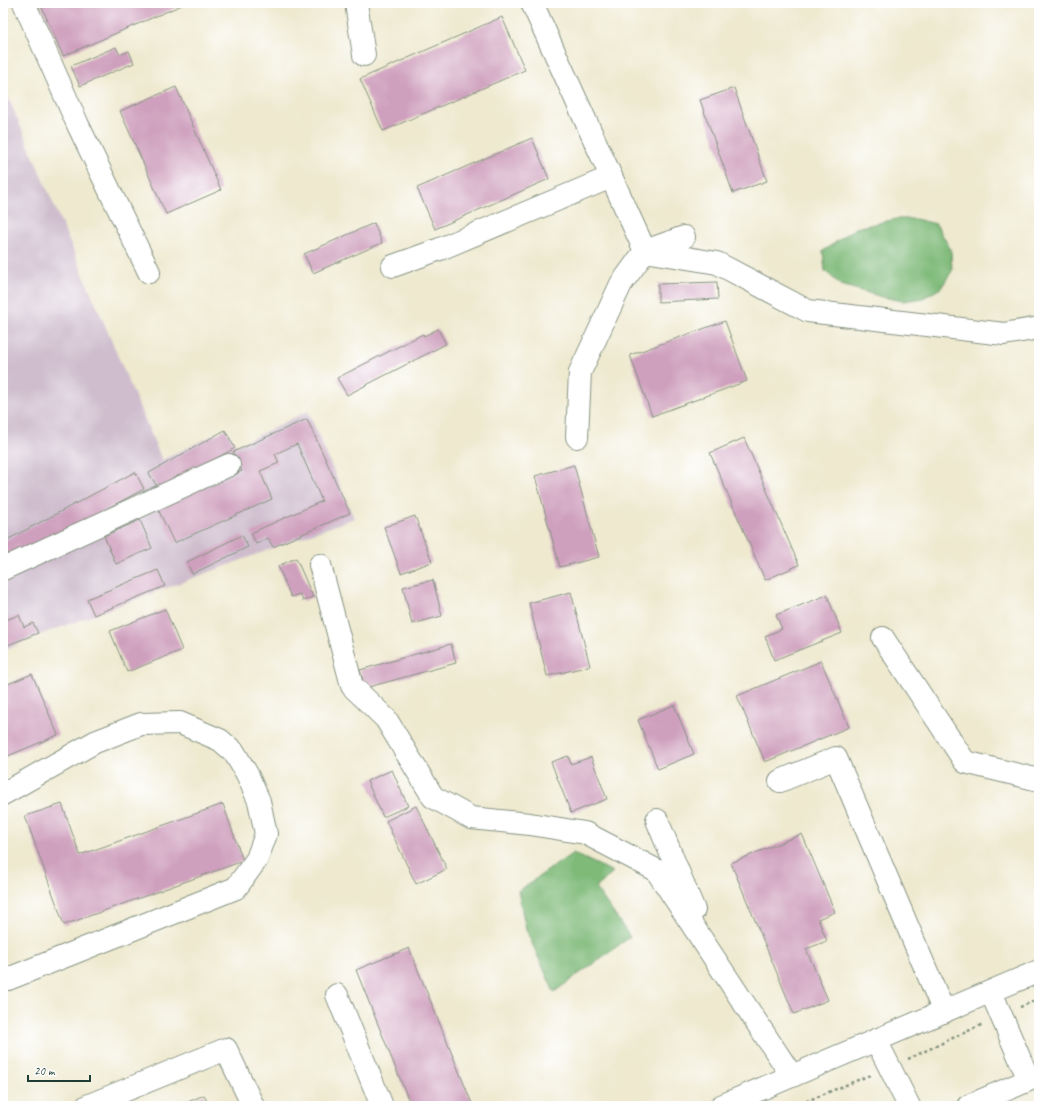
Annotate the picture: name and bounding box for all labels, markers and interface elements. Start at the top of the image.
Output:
scale bar [28,1057,90,1083]
text: 20 m [34,1063,56,1079]

